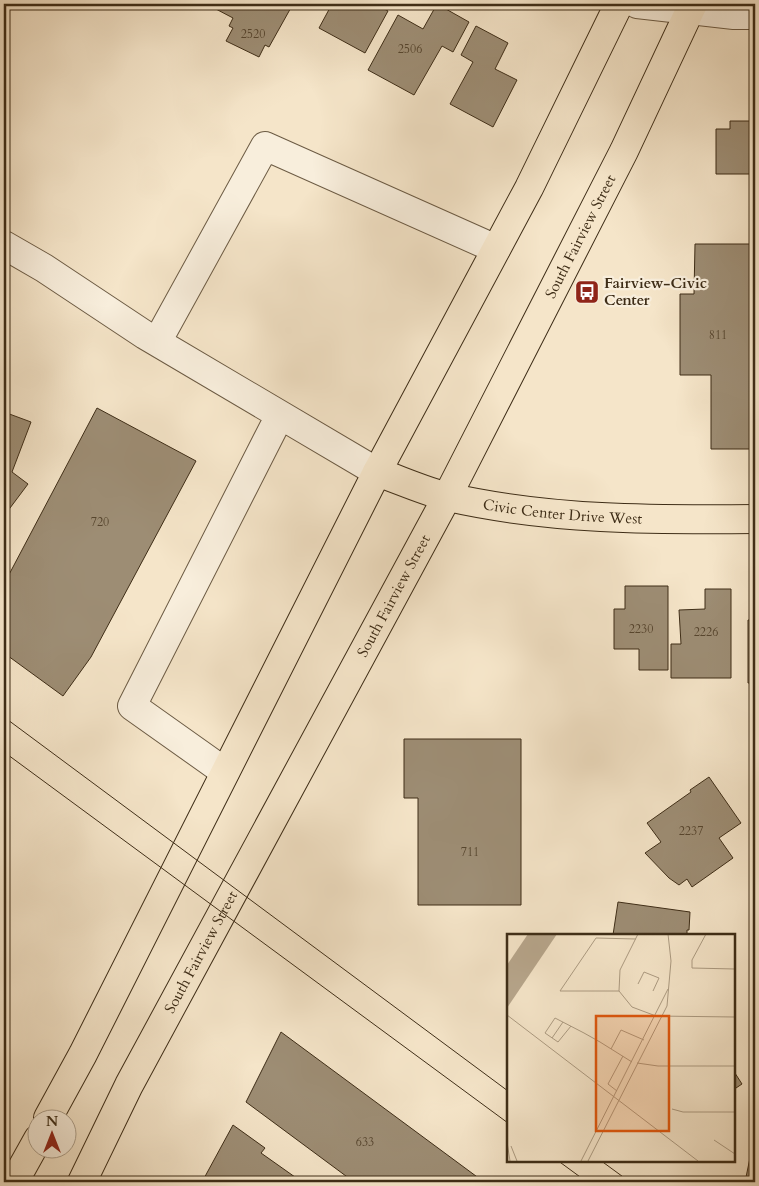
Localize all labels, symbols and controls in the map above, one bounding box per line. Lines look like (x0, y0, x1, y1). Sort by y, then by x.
house number: 2520 (241, 26, 265, 42)
house number: 2506 (398, 41, 422, 57)
street label: South Fairview Street (540, 171, 620, 302)
place label: Fairview-Civic Center (604, 273, 707, 310)
bus stop icon: Fairview-Civic Center (574, 279, 600, 305)
house number: 811 (709, 327, 727, 343)
street label: Civic Center Drive West (481, 494, 643, 529)
house number: 720 (91, 514, 109, 530)
street label: South Fairview Street (352, 531, 435, 661)
house number: 2230 (629, 621, 653, 637)
house number: 2226 (694, 624, 718, 640)
house number: 2237 (679, 823, 703, 839)
house number: 711 (461, 844, 479, 860)
street label: South Fairview Street (160, 887, 242, 1017)
inset map (507, 934, 734, 1161)
north arrow (28, 1108, 78, 1158)
text: N (46, 1112, 58, 1131)
house number: 633 (356, 1134, 374, 1150)

